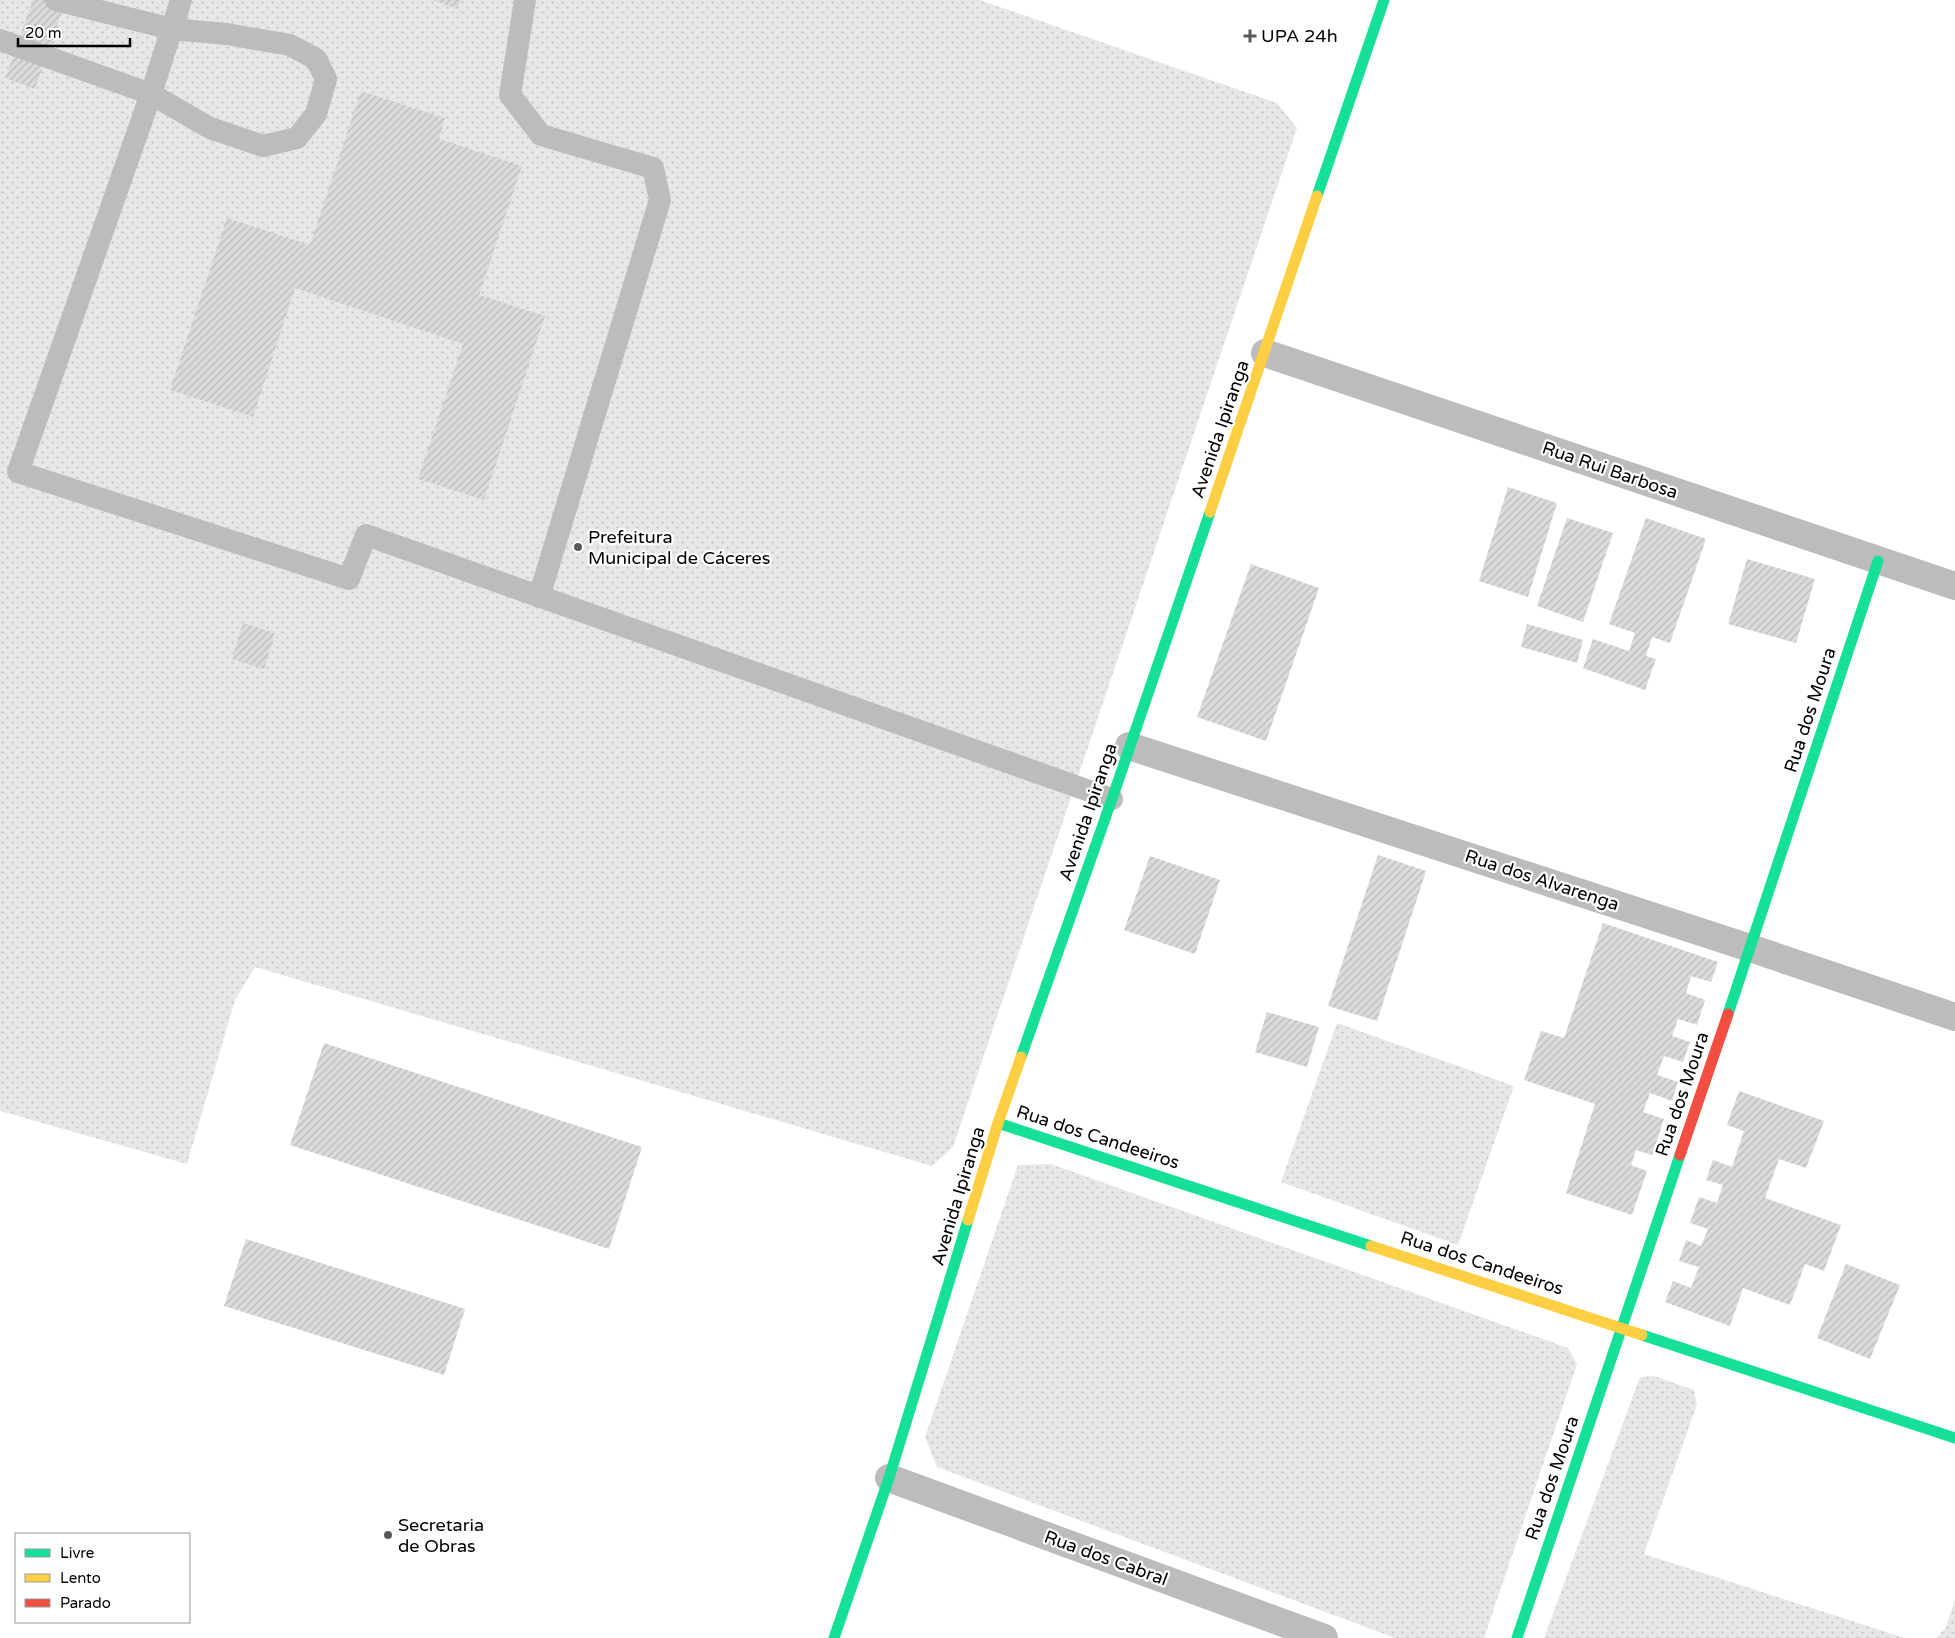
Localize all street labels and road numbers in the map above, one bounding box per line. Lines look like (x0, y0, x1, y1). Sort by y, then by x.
street label: Avenida Ipiranga (1186, 357, 1254, 501)
street label: Rua Rui Barbosa (1539, 436, 1681, 504)
street label: Rua dos Moura (1779, 645, 1841, 775)
street label: Avenida Ipiranga (1054, 740, 1122, 884)
street label: Rua dos Alvarenga (1462, 845, 1622, 915)
street label: Rua dos Moura (1650, 1029, 1714, 1159)
street label: Rua dos Candeeiros (1014, 1100, 1182, 1174)
street label: Avenida Ipiranga (926, 1124, 990, 1268)
street label: Rua dos Candeeiros (1398, 1226, 1566, 1300)
street label: Rua dos Moura (1520, 1413, 1584, 1543)
street label: Rua dos Cabral (1041, 1525, 1171, 1591)

